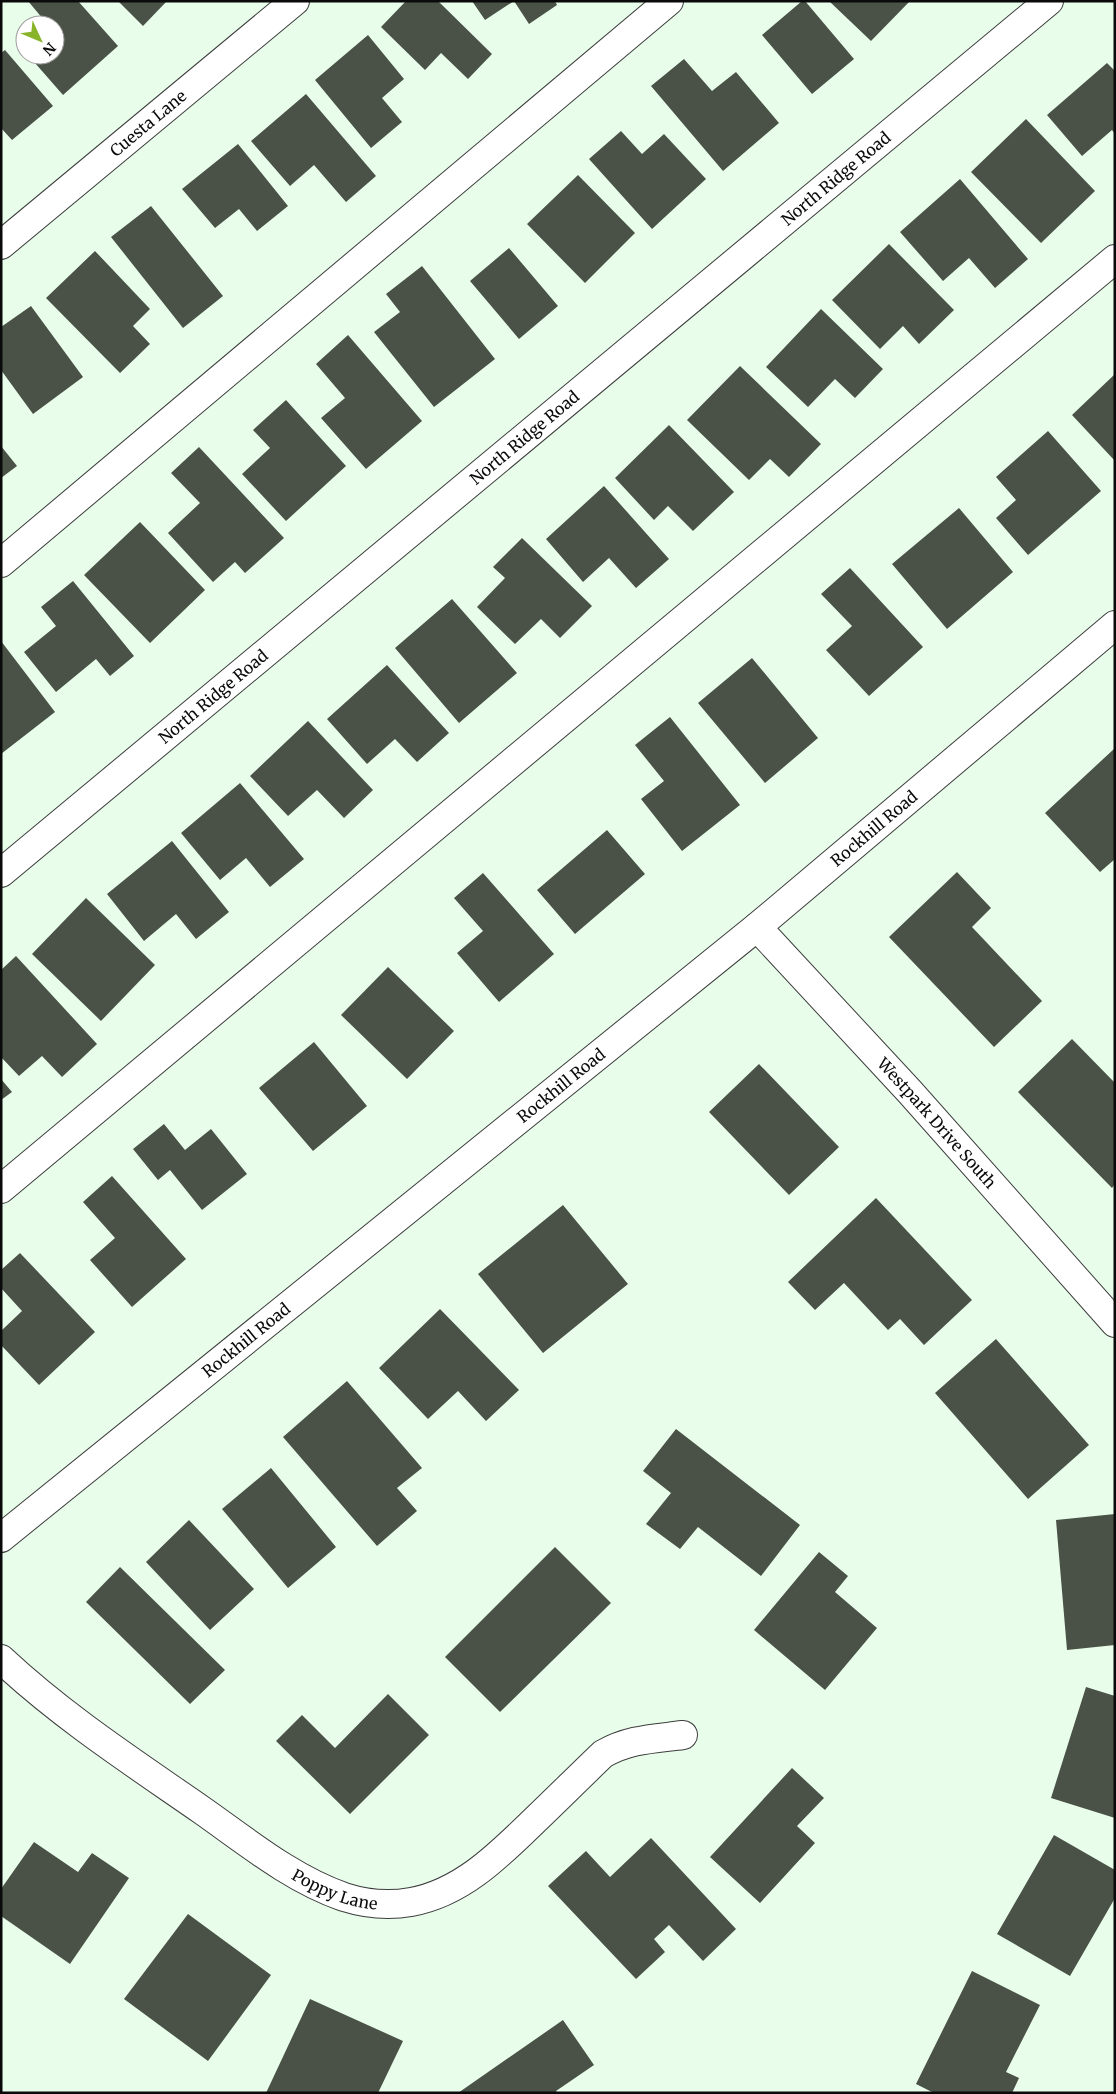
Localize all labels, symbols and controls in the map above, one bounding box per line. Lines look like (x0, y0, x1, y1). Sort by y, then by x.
north arrow (15, 15, 65, 65)
text: N (39, 39, 60, 59)
street label: Cuesta Lane (106, 86, 190, 161)
street label: North Ridge Road (777, 127, 895, 229)
street label: North Ridge Road (466, 386, 583, 489)
street label: North Ridge Road (155, 645, 272, 748)
street label: Rockhill Road (827, 786, 922, 871)
street label: Rockhill Road (513, 1044, 609, 1127)
street label: Westpark Drive South (873, 1053, 1001, 1193)
street label: Rockhill Road (198, 1298, 294, 1381)
street label: Poppy Lane (289, 1865, 379, 1914)

